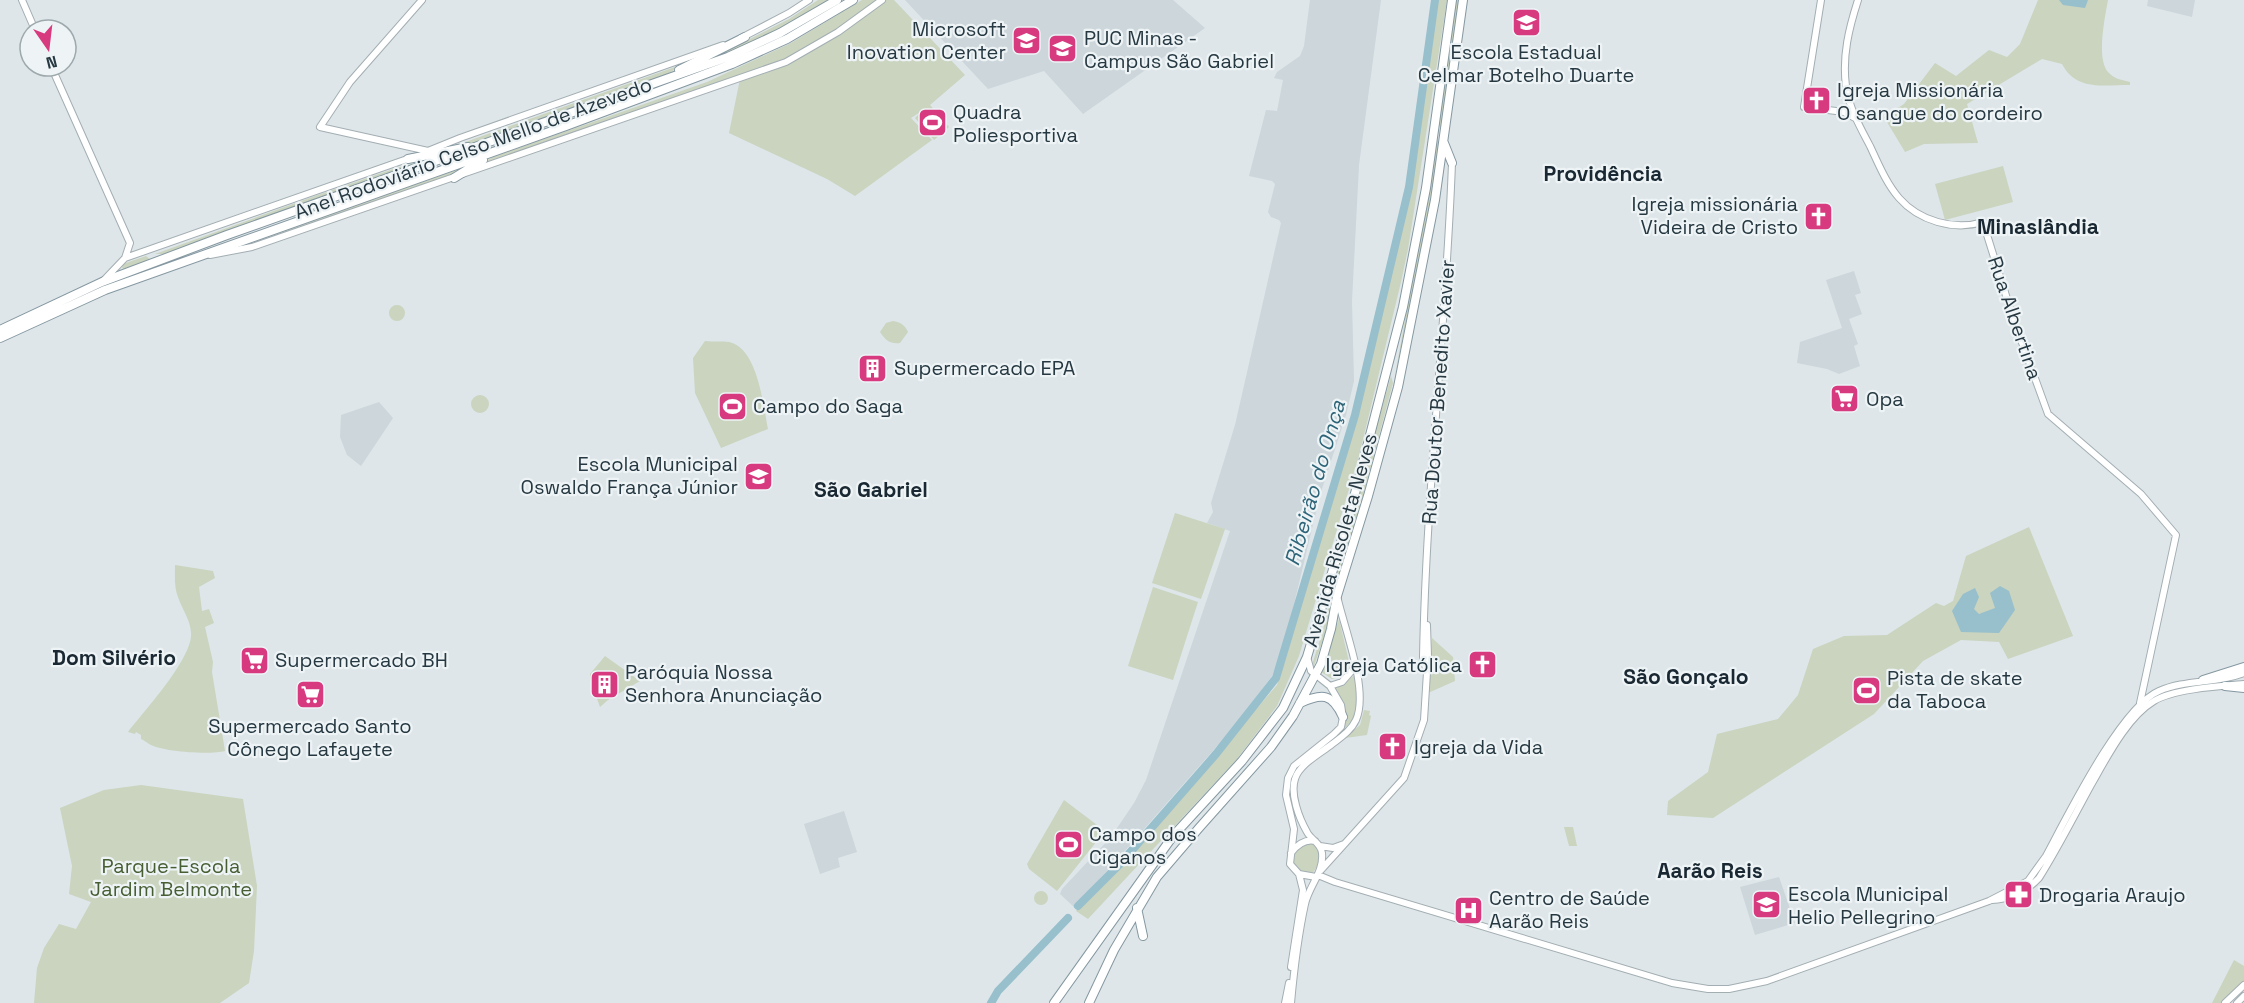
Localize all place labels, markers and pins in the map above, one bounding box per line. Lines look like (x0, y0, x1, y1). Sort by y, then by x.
school or university icon: Escola Estadual Celmar Botelho Duarte (1510, 6, 1542, 38)
place label: Microsoft Inovation Center (847, 16, 1006, 65)
school or university icon: Microsoft Inovation Center (1011, 25, 1043, 57)
place label: PUC Minas - Campus São Gabriel (1084, 25, 1274, 74)
school or university icon: PUC Minas - Campus São Gabriel (1047, 33, 1079, 65)
place label: Escola Estadual Celmar Botelho Duarte (1418, 39, 1634, 88)
place label: Igreja Missionária O sangue do cordeiro (1837, 77, 2043, 126)
church icon: Igreja Missionária O sangue do cordeiro (1800, 85, 1832, 117)
place label: Quadra Poliesportiva (953, 99, 1078, 148)
sports icon: Quadra Poliesportiva (916, 107, 948, 139)
place label: Igreja missionária Videira de Cristo (1632, 191, 1798, 240)
church icon: Igreja missionária Videira de Cristo (1803, 200, 1835, 232)
building icon: Supermercado EPA (857, 352, 889, 384)
place label: Supermercado EPA (894, 355, 1076, 381)
supermarket icon: Opa (1829, 383, 1861, 415)
place label: Opa (1866, 386, 1904, 412)
sports icon: Campo do Saga (716, 390, 748, 422)
place label: Campo do Saga (753, 393, 903, 419)
place label: Escola Municipal Oswaldo França Júnior (521, 451, 738, 500)
school or university icon: Escola Municipal Oswaldo França Júnior (743, 460, 775, 492)
supermarket icon: Supermercado BH (238, 644, 270, 676)
place label: Supermercado BH (275, 647, 448, 673)
church icon: Igreja Católica (1467, 649, 1499, 681)
place label: Igreja Católica (1326, 652, 1462, 678)
place label: Paróquia Nossa Senhora Anunciação (625, 659, 822, 708)
place label: Pista de skate da Taboca (1887, 665, 2023, 714)
building icon: Paróquia Nossa Senhora Anunciação (588, 668, 620, 700)
sports icon: Pista de skate da Taboca (1850, 674, 1882, 706)
supermarket icon: Supermercado Santo Cônego Lafayete (294, 679, 326, 711)
place label: Supermercado Santo Cônego Lafayete (208, 713, 412, 762)
church icon: Igreja da Vida (1377, 731, 1409, 763)
place label: Igreja da Vida (1414, 734, 1543, 760)
place label: Campo dos Ciganos (1089, 821, 1197, 870)
sports icon: Campo dos Ciganos (1052, 829, 1084, 861)
pharmacy icon: Drogaria Araujo (2002, 879, 2034, 911)
place label: Escola Municipal Helio Pellegrino (1788, 881, 1949, 930)
place label: Drogaria Araujo (2039, 882, 2186, 908)
place label: Centro de Saúde Aarão Reis (1489, 885, 1650, 934)
school or university icon: Escola Municipal Helio Pellegrino (1751, 889, 1783, 921)
hospital icon: Centro de Saúde Aarão Reis (1452, 894, 1484, 926)

